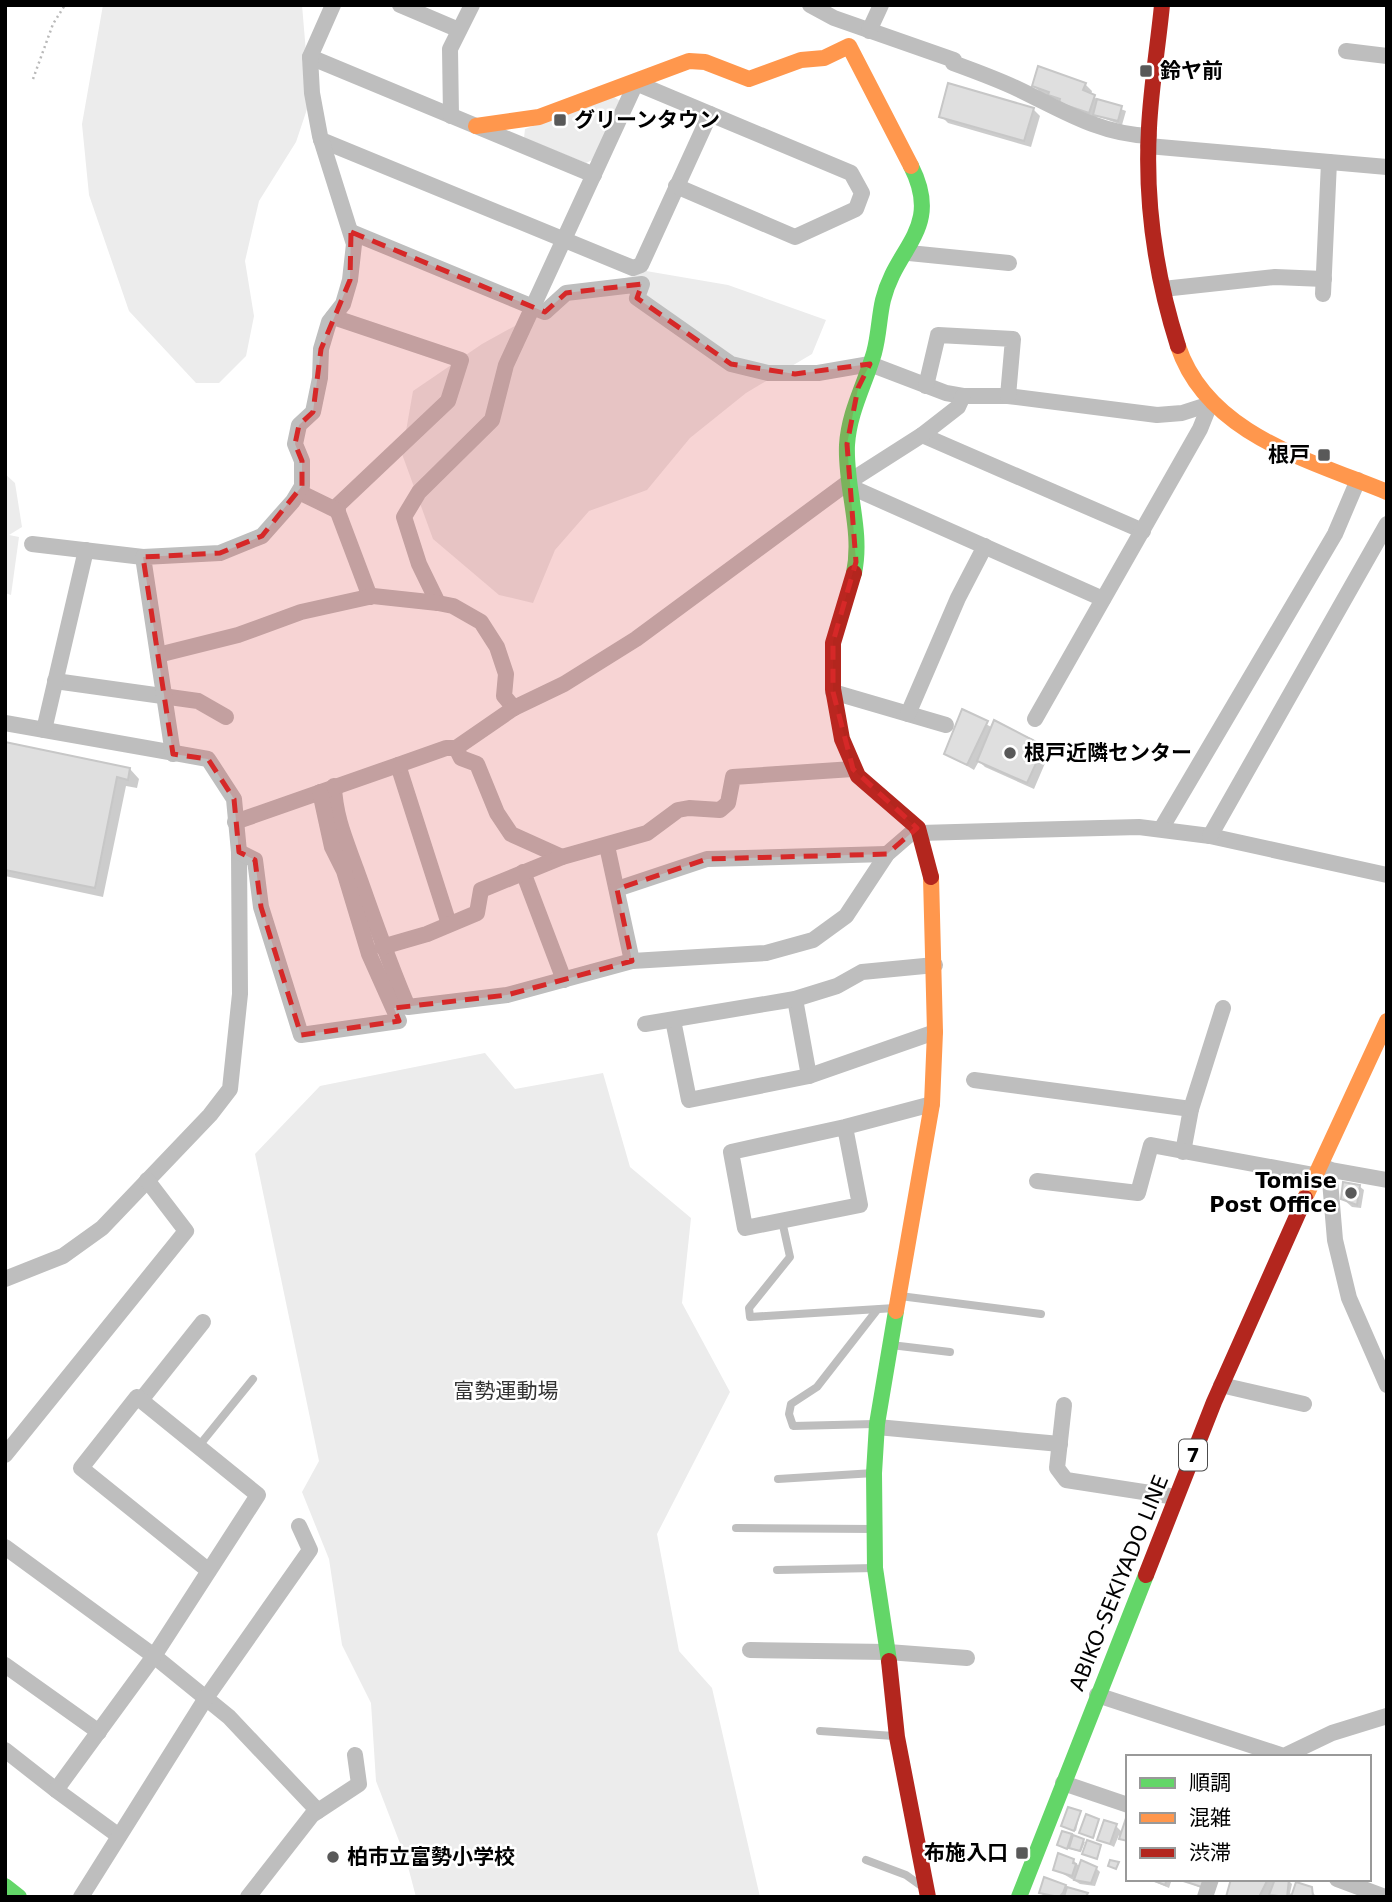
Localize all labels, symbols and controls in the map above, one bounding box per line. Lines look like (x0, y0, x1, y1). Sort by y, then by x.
place label: 鈴ヤ前 (1160, 59, 1223, 83)
marker: 鈴ヤ前 (1138, 63, 1154, 79)
place label: グリーンタウン (574, 108, 720, 132)
marker: グリーンタウン (552, 112, 568, 128)
place label: 根戸 (1268, 443, 1310, 467)
marker: 根戸 (1316, 447, 1332, 463)
place label: 根戸近隣センター (1024, 741, 1192, 765)
marker: 根戸近隣センター (1002, 745, 1018, 761)
place label: Tomise Post Office (1209, 1169, 1337, 1217)
marker: Tomise Post Office (1343, 1185, 1359, 1201)
park label: 富勢運動場 (454, 1379, 559, 1403)
road number: 7 (1179, 1440, 1207, 1470)
street label: ABIKO-SEKIYADO LINE (1065, 1472, 1173, 1694)
legend (1126, 1755, 1371, 1881)
text: 順調 (1189, 1771, 1231, 1795)
text: 混雑 (1189, 1806, 1231, 1830)
place label: 布施入口 (924, 1841, 1008, 1865)
text: 渋滞 (1189, 1841, 1231, 1865)
place label: 柏市立富勢小学校 (347, 1845, 515, 1869)
marker: 布施入口 (1014, 1845, 1030, 1861)
marker: 柏市立富勢小学校 (325, 1849, 341, 1865)

